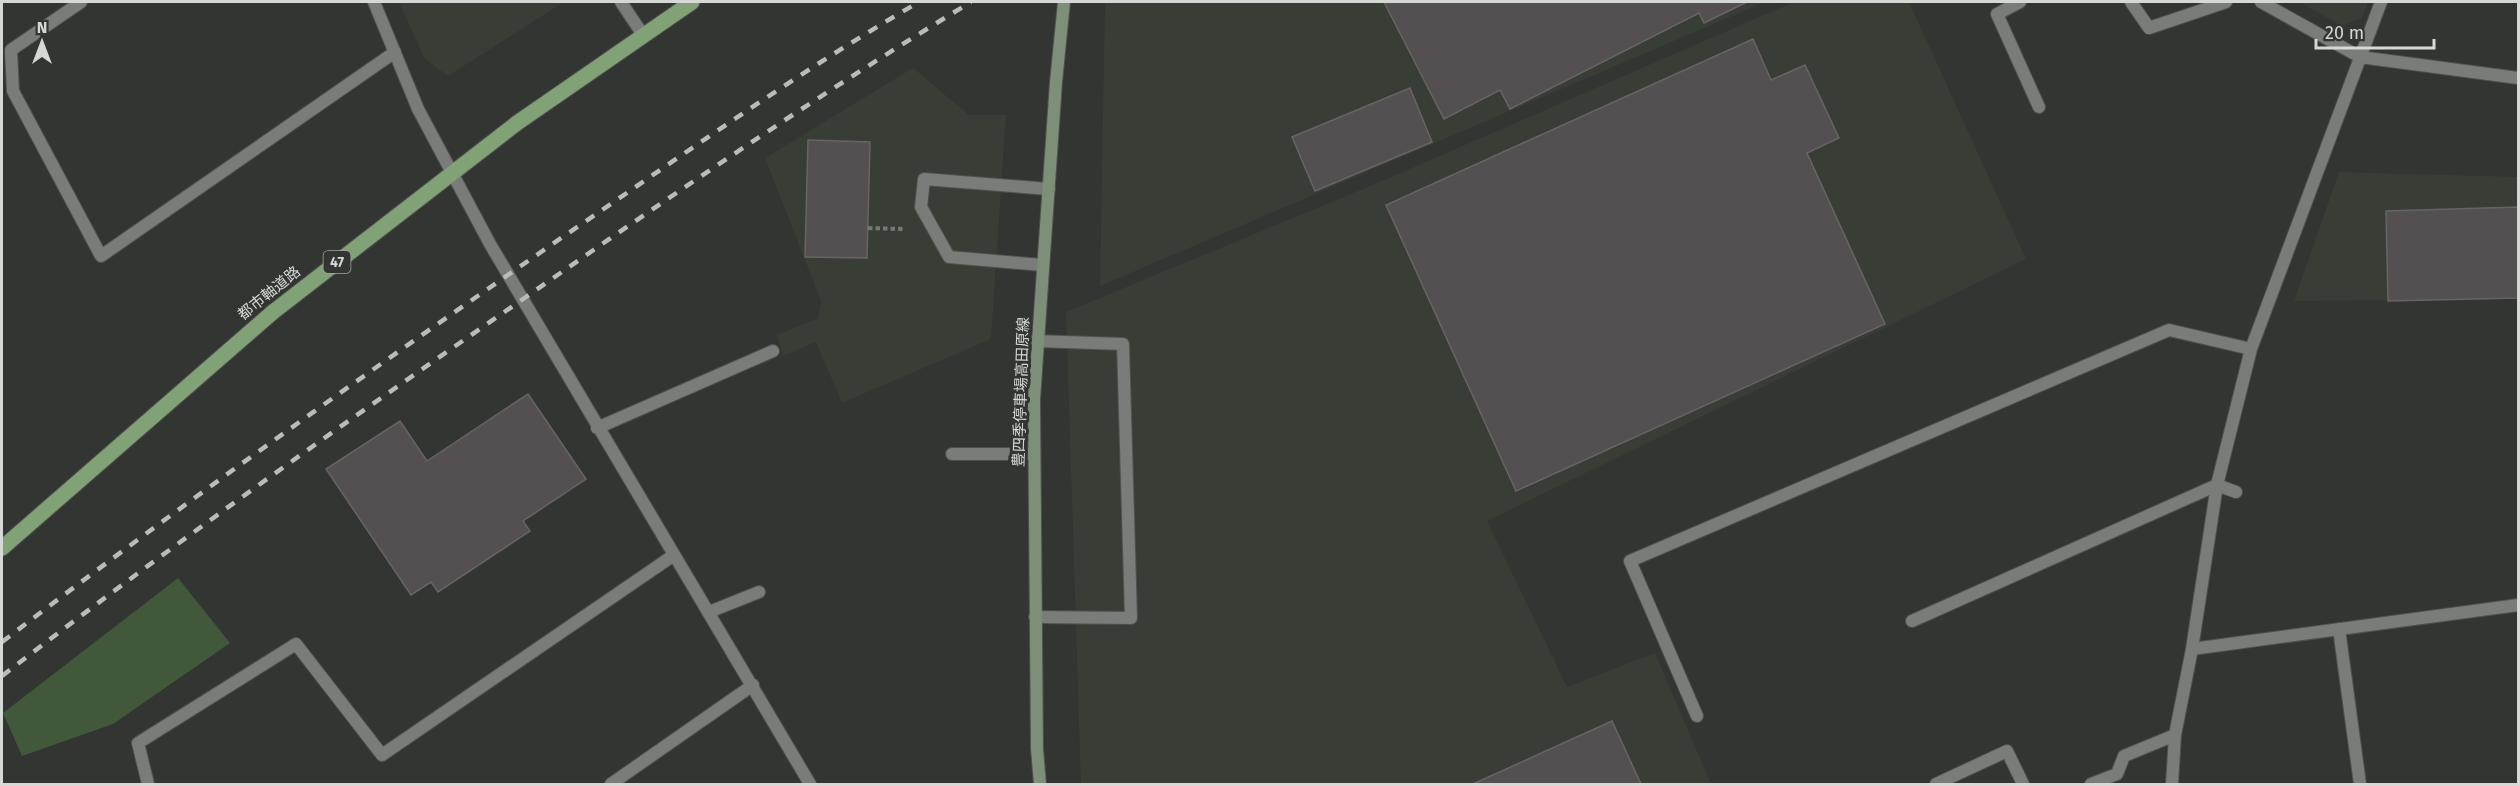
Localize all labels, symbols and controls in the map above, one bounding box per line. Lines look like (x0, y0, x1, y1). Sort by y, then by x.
north arrow (12, 12, 72, 72)
scale bar (2316, 12, 2434, 50)
text: N (37, 18, 47, 37)
text: 20 m (2325, 22, 2364, 44)
road number: 47 (324, 251, 350, 273)
street label: 都市軸道路 (234, 262, 304, 324)
street label: 豊四季停車場高田原線 (1009, 317, 1033, 467)

